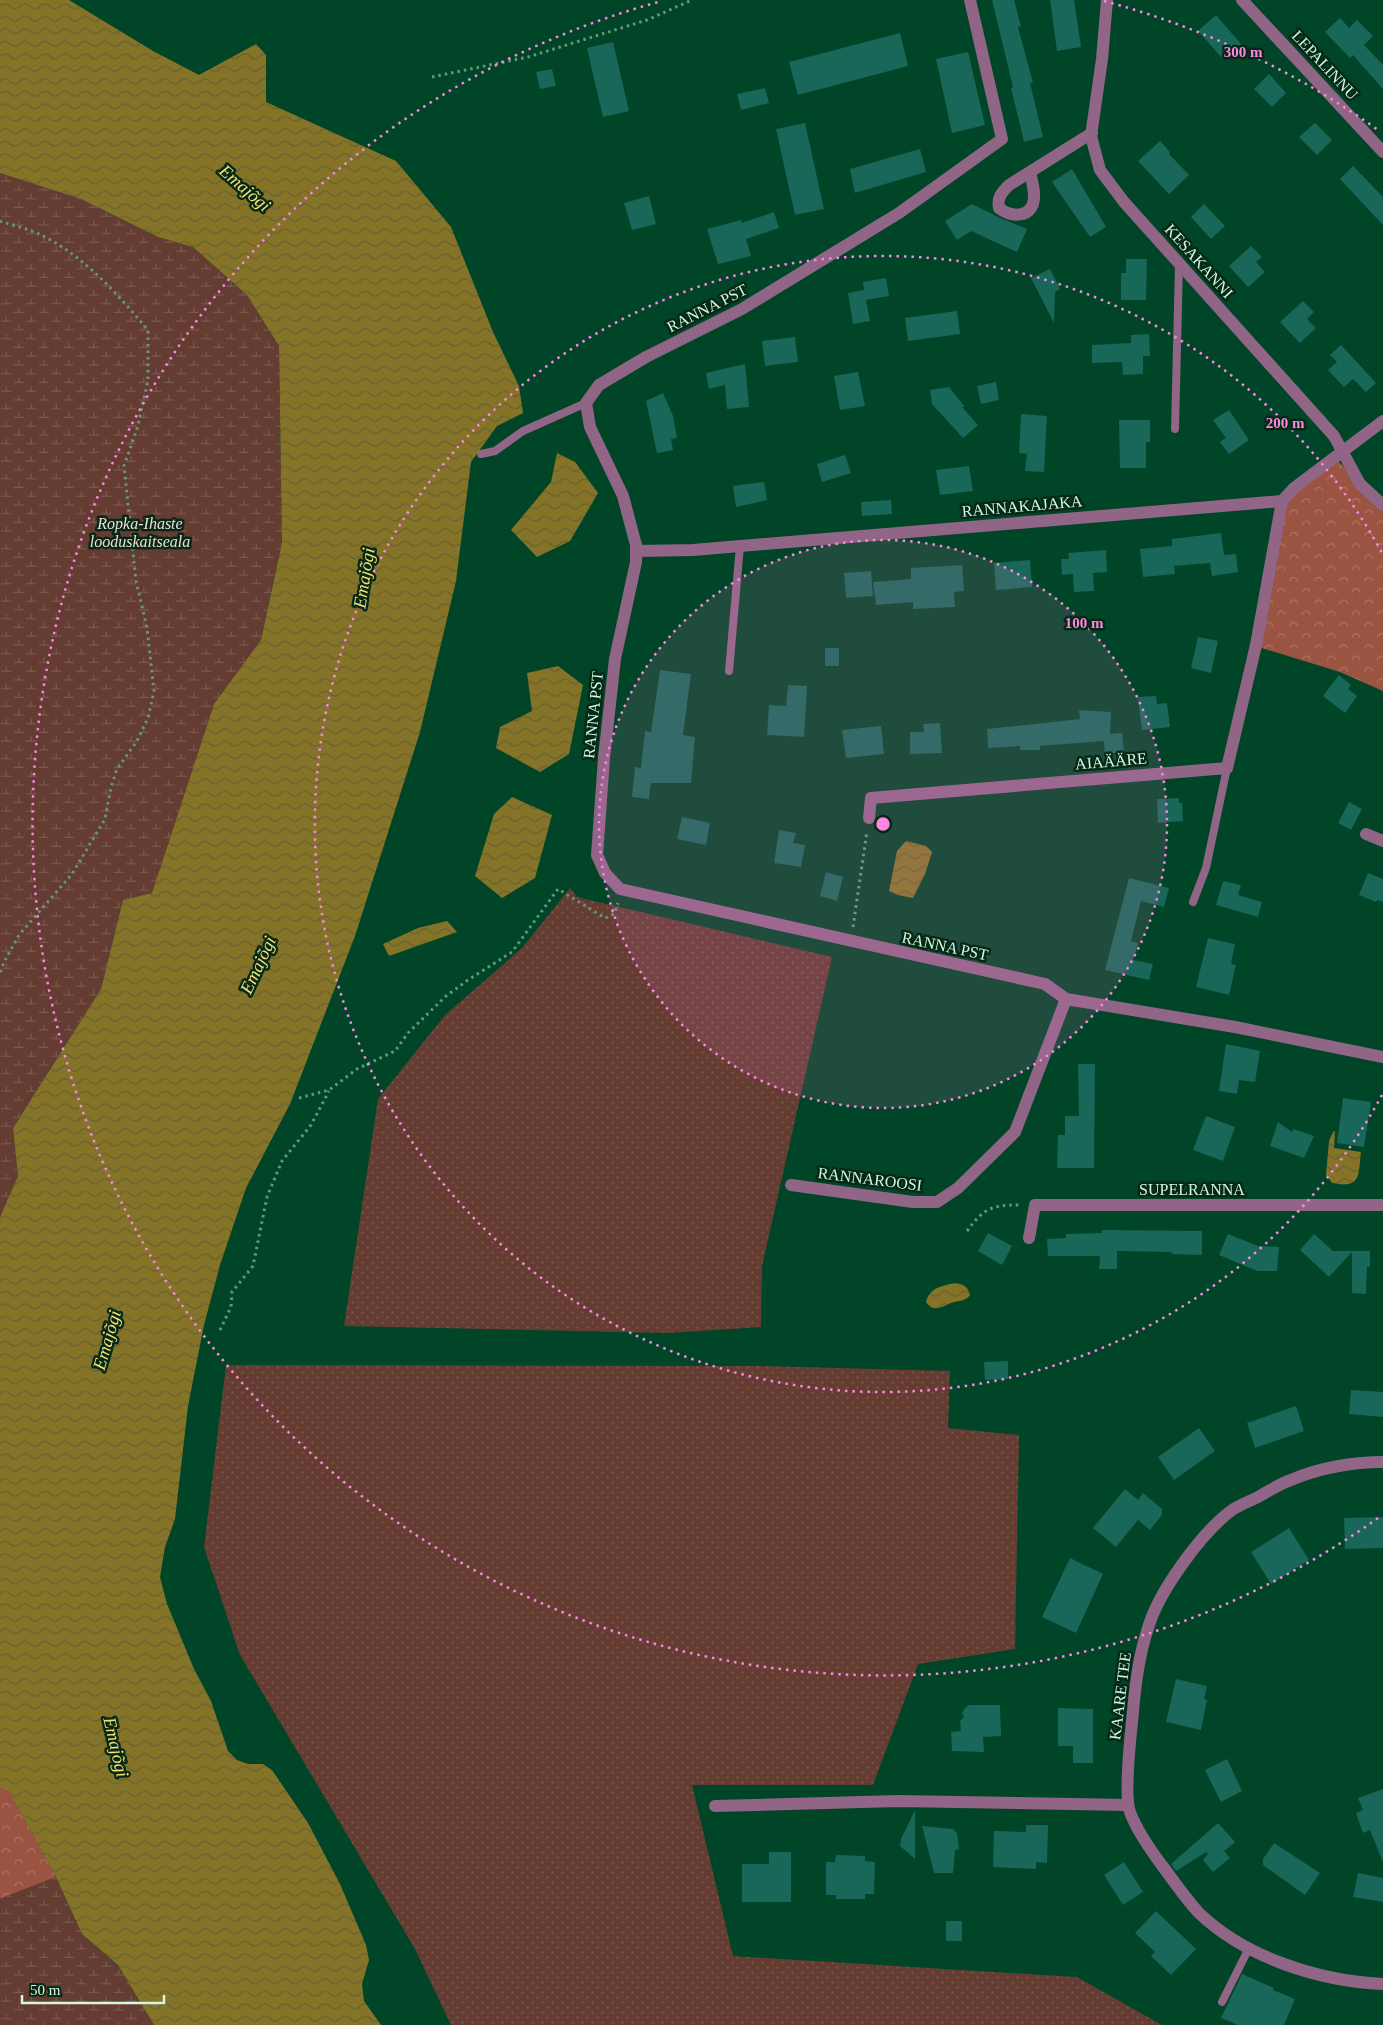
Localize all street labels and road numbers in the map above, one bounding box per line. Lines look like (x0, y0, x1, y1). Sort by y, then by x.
street label: LEPALINNU (1289, 27, 1362, 103)
street label: KESAKANNI (1161, 221, 1237, 301)
street label: RANNA PST (664, 280, 750, 335)
street label: RANNAKAJAKA (961, 492, 1083, 520)
street label: RANNA PST (580, 670, 606, 759)
street label: AIAÄÄRE (1074, 749, 1148, 773)
street label: RANNA PST (900, 929, 990, 963)
street label: RANNAROOSI (817, 1164, 923, 1194)
street label: SUPELRANNA (1139, 1181, 1245, 1198)
street label: KAARE TEE (1106, 1651, 1134, 1741)

